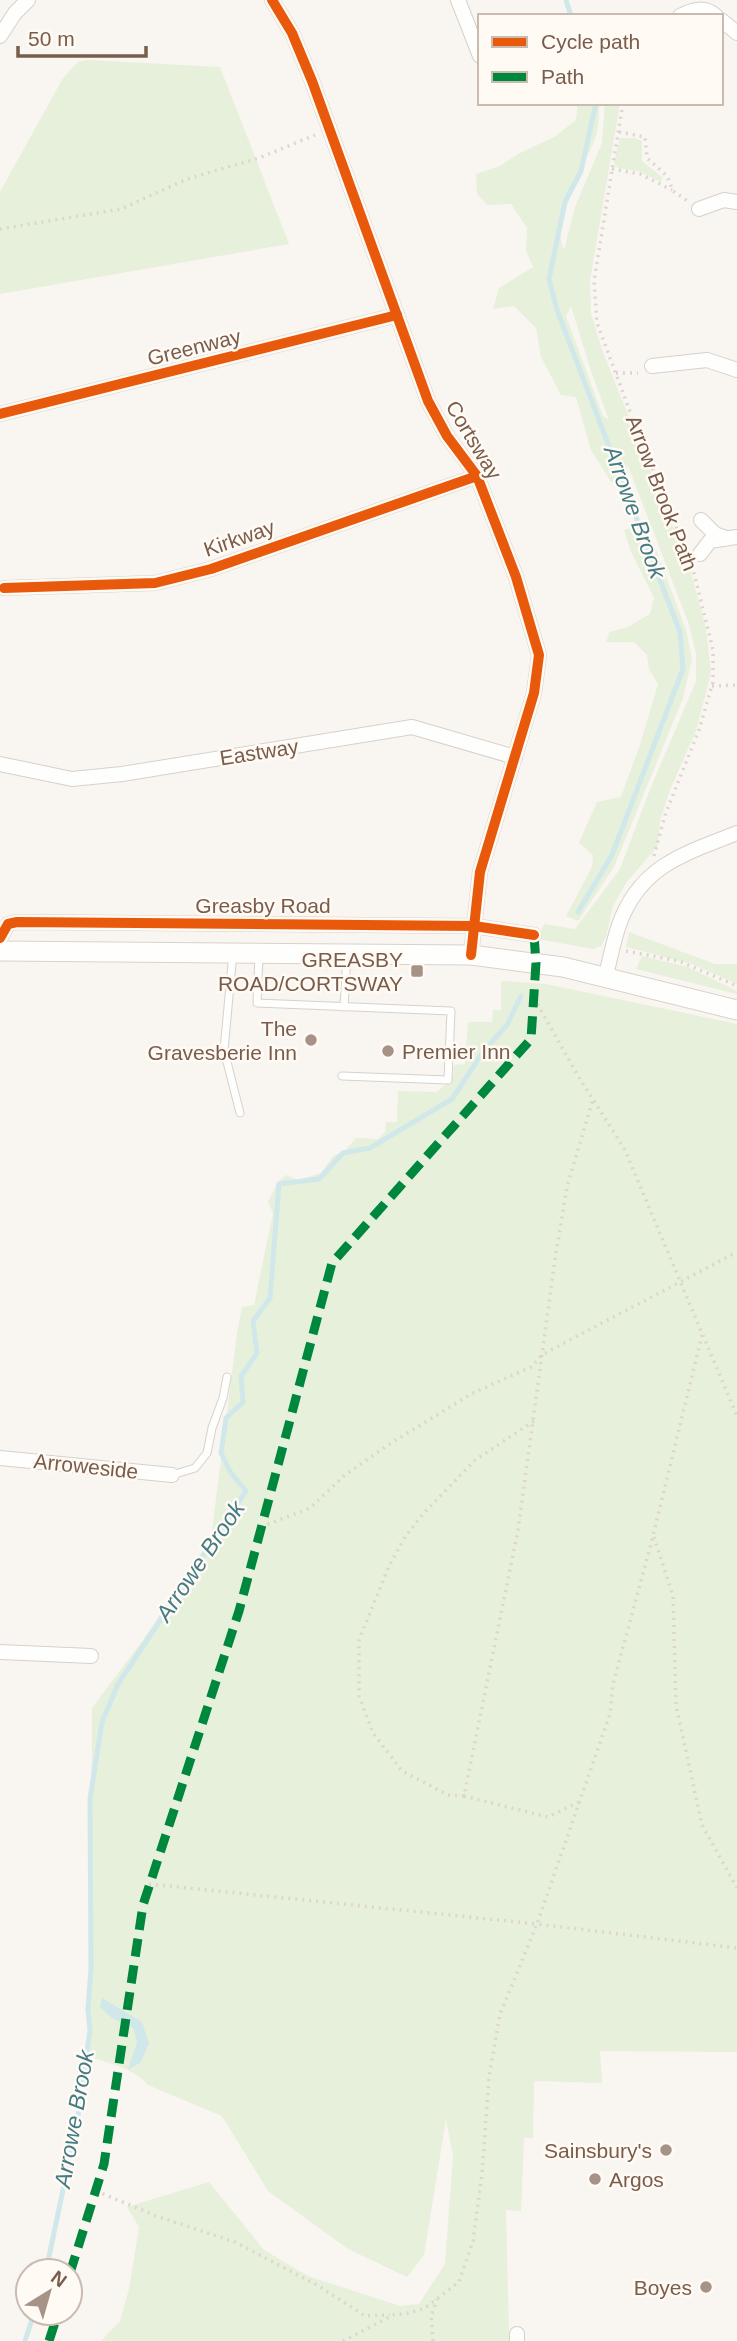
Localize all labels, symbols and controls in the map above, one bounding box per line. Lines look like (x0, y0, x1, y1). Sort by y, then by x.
scale bar (18, 14, 145, 58)
legend (478, 14, 723, 105)
text: 50 m (28, 27, 75, 50)
text: Cycle path (541, 30, 640, 53)
text: Path (541, 65, 584, 88)
street label: Greenway (145, 324, 244, 370)
street label: Cortsway (442, 397, 507, 484)
street label: Arrow Brook Path (622, 412, 702, 574)
water label: Arrowe Brook (598, 440, 672, 583)
street label: Kirkway (201, 515, 278, 561)
street label: Eastway (218, 734, 300, 770)
street label: Greasby Road (195, 894, 331, 917)
place label: GREASBY ROAD/CORTSWAY (218, 948, 403, 995)
marker: GREASBY ROAD/CORTSWAY (409, 963, 425, 979)
place label: The Gravesberie Inn (148, 1017, 297, 1064)
marker: The Gravesberie Inn (303, 1032, 319, 1048)
place label: Premier Inn (402, 1040, 511, 1063)
marker: Premier Inn (380, 1043, 396, 1059)
street label: Arroweside (33, 1449, 139, 1483)
water label: Arrowe Brook (149, 1495, 251, 1628)
water label: Arrowe Brook (49, 2047, 99, 2192)
place label: Sainsbury's (544, 2139, 652, 2162)
marker: Sainsbury's (658, 2142, 674, 2158)
place label: Argos (609, 2168, 664, 2191)
marker: Argos (587, 2171, 603, 2187)
north arrow (14, 2257, 84, 2327)
text: N (47, 2266, 71, 2291)
place label: Boyes (634, 2276, 692, 2299)
marker: Boyes (698, 2279, 714, 2295)

